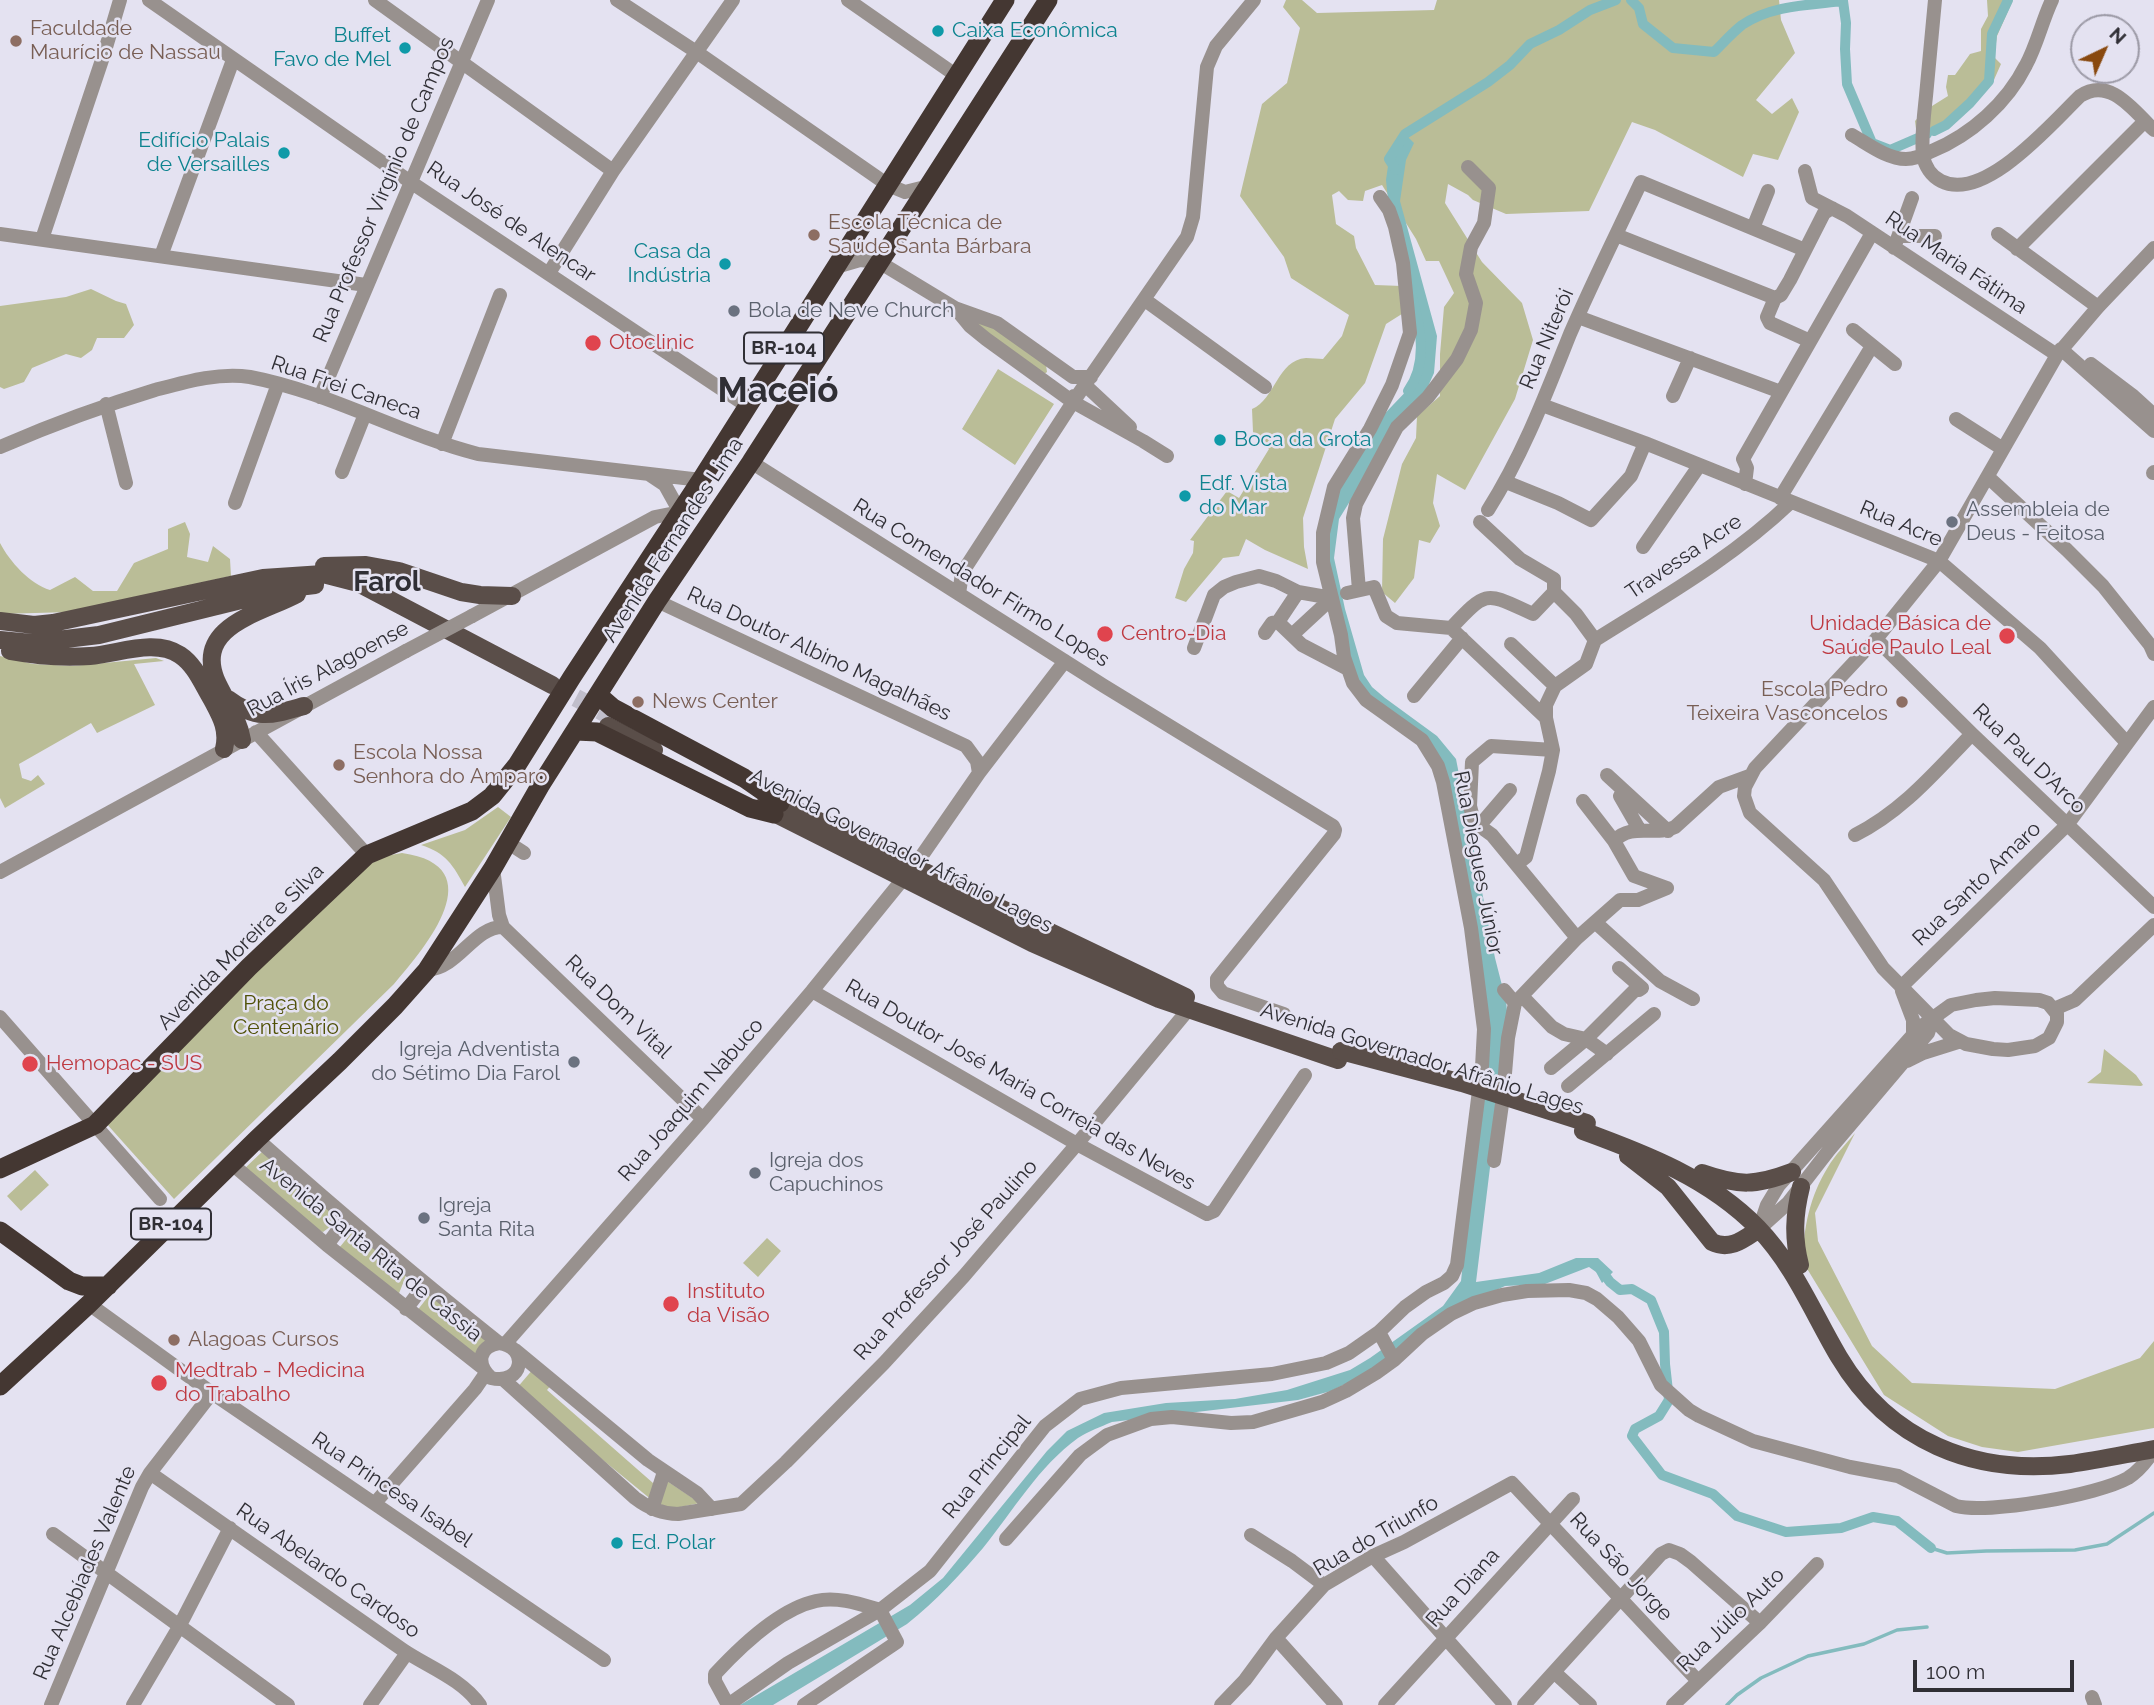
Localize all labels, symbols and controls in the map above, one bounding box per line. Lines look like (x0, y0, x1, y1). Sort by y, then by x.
north arrow (2070, 14, 2140, 84)
place label: Faculdade Maurício de Nassau (30, 16, 221, 66)
place label: Caixa Econômica (952, 18, 1118, 44)
text: N (2105, 22, 2131, 48)
place label: Buffet Favo de Mel (273, 23, 391, 73)
marker: Caixa Econômica (930, 23, 946, 39)
marker: Faculdade Maurício de Nassau (8, 33, 24, 49)
street label: Rua Professor Virgínio de Campos (308, 34, 460, 346)
marker: Buffet Favo de Mel (397, 40, 413, 56)
place label: Edifício Palais de Versailles (138, 128, 270, 178)
marker: Edifício Palais de Versailles (276, 145, 292, 161)
street label: Rua José de Alencar (422, 156, 600, 288)
street label: Rua Maria Fátima (1880, 206, 2032, 320)
place label: Escola Técnica de Saúde Santa Bárbara (828, 210, 1032, 260)
marker: Escola Técnica de Saúde Santa Bárbara (806, 227, 822, 243)
place label: Casa da Indústria (627, 239, 711, 289)
marker: Casa da Indústria (717, 256, 733, 272)
street label: Rua Niterói (1515, 285, 1579, 393)
place label: Bola de Neve Church (748, 298, 954, 324)
marker: Bola de Neve Church (726, 303, 742, 319)
place label: Otoclinic (609, 330, 694, 356)
road number: BR-104 (744, 332, 824, 364)
marker: Otoclinic (583, 333, 603, 353)
street label: Rua Frei Caneca (268, 351, 424, 425)
district label: Maceió (718, 370, 838, 412)
place label: Boca da Grota (1234, 427, 1372, 453)
marker: Boca da Grota (1212, 432, 1228, 448)
street label: Avenida Fernandes Lima (597, 433, 749, 647)
place label: Edf. Vista do Mar (1199, 471, 1288, 521)
marker: Edf. Vista do Mar (1177, 488, 1193, 504)
street label: Rua Comendador Firmo Lopes (848, 493, 1114, 673)
street label: Rua Acre (1856, 495, 1946, 553)
place label: Assembleia de Deus - Feitosa (1966, 497, 2110, 547)
street label: Travessa Acre (1621, 509, 1747, 605)
marker: Assembleia de Deus - Feitosa (1944, 514, 1960, 530)
district label: Farol (353, 566, 421, 600)
street label: Rua Doutor Albino Magalhães (683, 582, 955, 726)
place label: Unidade Básica de Saúde Paulo Leal (1809, 611, 1991, 661)
street label: Rua Íris Alagoense (243, 616, 413, 722)
place label: Centro-Dia (1121, 621, 1226, 647)
marker: Centro-Dia (1095, 624, 1115, 644)
marker: Unidade Básica de Saúde Paulo Leal (1997, 626, 2017, 646)
place label: Escola Pedro Teixeira Vasconcelos (1686, 677, 1888, 727)
place label: News Center (652, 689, 778, 715)
marker: News Center (630, 694, 646, 710)
marker: Escola Pedro Teixeira Vasconcelos (1894, 694, 1910, 710)
street label: Rua Pau D'Arco (1967, 699, 2091, 819)
place label: Escola Nossa Senhora do Amparo (353, 740, 548, 790)
marker: Escola Nossa Senhora do Amparo (331, 757, 347, 773)
street label: Avenida Governador Afrânio Lages (745, 763, 1057, 939)
street label: Rua Diegues Júnior (1448, 769, 1508, 957)
street label: Rua Santo Amaro (1908, 816, 2046, 952)
street label: Avenida Moreira e Silva (153, 859, 329, 1035)
street label: Rua Dom Vital (560, 950, 676, 1064)
street label: Rua Doutor José Maria Correia das Neves (840, 974, 1200, 1196)
park label: Praça do Centenário (233, 991, 339, 1041)
street label: Avenida Governador Afrânio Lages (1257, 998, 1587, 1120)
street label: Rua Joaquim Nabuco (613, 1013, 769, 1187)
place label: Igreja Adventista do Sétimo Dia Farol (371, 1037, 560, 1087)
place label: Hemopac - SUS (46, 1051, 202, 1077)
marker: Hemopac - SUS (20, 1054, 40, 1074)
marker: Igreja Adventista do Sétimo Dia Farol (566, 1054, 582, 1070)
place label: Igreja dos Capuchinos (769, 1148, 884, 1198)
street label: Avenida Santa Rita de Cássia (255, 1153, 487, 1347)
street label: Rua Professor José Paulino (849, 1154, 1043, 1366)
marker: Igreja dos Capuchinos (747, 1165, 763, 1181)
place label: Igreja Santa Rita (438, 1193, 535, 1243)
road number: BR-104 (131, 1208, 211, 1240)
marker: Igreja Santa Rita (416, 1210, 432, 1226)
place label: Instituto da Visão (687, 1279, 770, 1329)
marker: Instituto da Visão (661, 1294, 681, 1314)
place label: Alagoas Cursos (188, 1327, 339, 1353)
marker: Alagoas Cursos (166, 1332, 182, 1348)
place label: Medtrab - Medicina do Trabalho (175, 1358, 365, 1408)
marker: Medtrab - Medicina do Trabalho (149, 1373, 169, 1393)
street label: Rua Principal (937, 1410, 1037, 1524)
street label: Rua Princesa Isabel (307, 1427, 477, 1553)
street label: Rua Alcebíades Valente (28, 1462, 142, 1684)
street label: Rua do Triunfo (1309, 1490, 1443, 1582)
street label: Rua Abelardo Cardoso (231, 1498, 425, 1644)
street label: Rua São Jorge (1564, 1507, 1678, 1627)
place label: Ed. Polar (631, 1530, 716, 1556)
marker: Ed. Polar (609, 1535, 625, 1551)
street label: Rua Diana (1421, 1543, 1505, 1633)
street label: Rua Júlio Auto (1672, 1563, 1790, 1677)
scale bar (1916, 1646, 2077, 1690)
text: 100 m (1926, 1659, 1985, 1684)

